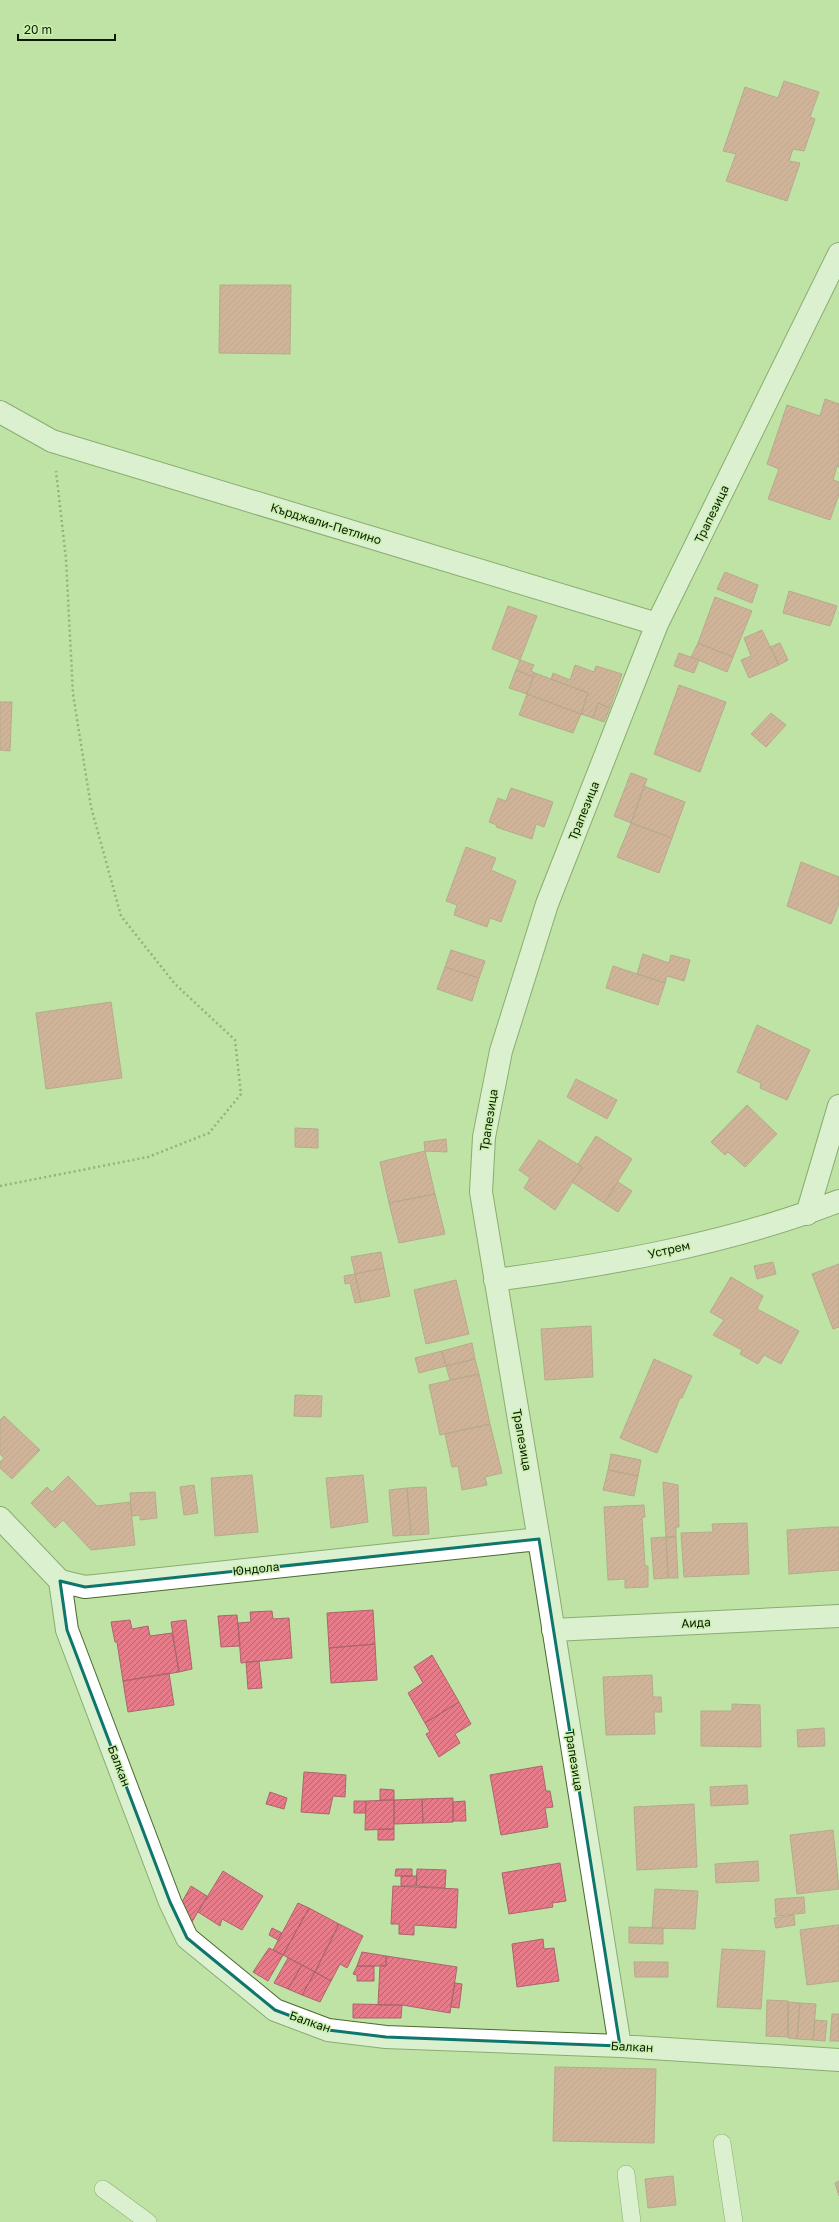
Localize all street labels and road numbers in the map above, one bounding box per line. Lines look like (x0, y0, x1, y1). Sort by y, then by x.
street label: Трапезица (691, 482, 732, 545)
street label: Кърджали-Петлино (269, 500, 383, 548)
street label: Трапезица (565, 779, 602, 843)
street label: Трапезица (476, 1088, 501, 1152)
street label: Устрем (646, 1237, 691, 1262)
street label: Трапезица (510, 1408, 535, 1472)
street label: Юндола (232, 1559, 280, 1578)
street label: Аида (681, 1614, 711, 1631)
street label: Трапезица (562, 1728, 587, 1792)
street label: Балкан (105, 1743, 134, 1788)
street label: Балкан (288, 2007, 333, 2036)
street label: Балкан (610, 2038, 654, 2055)

